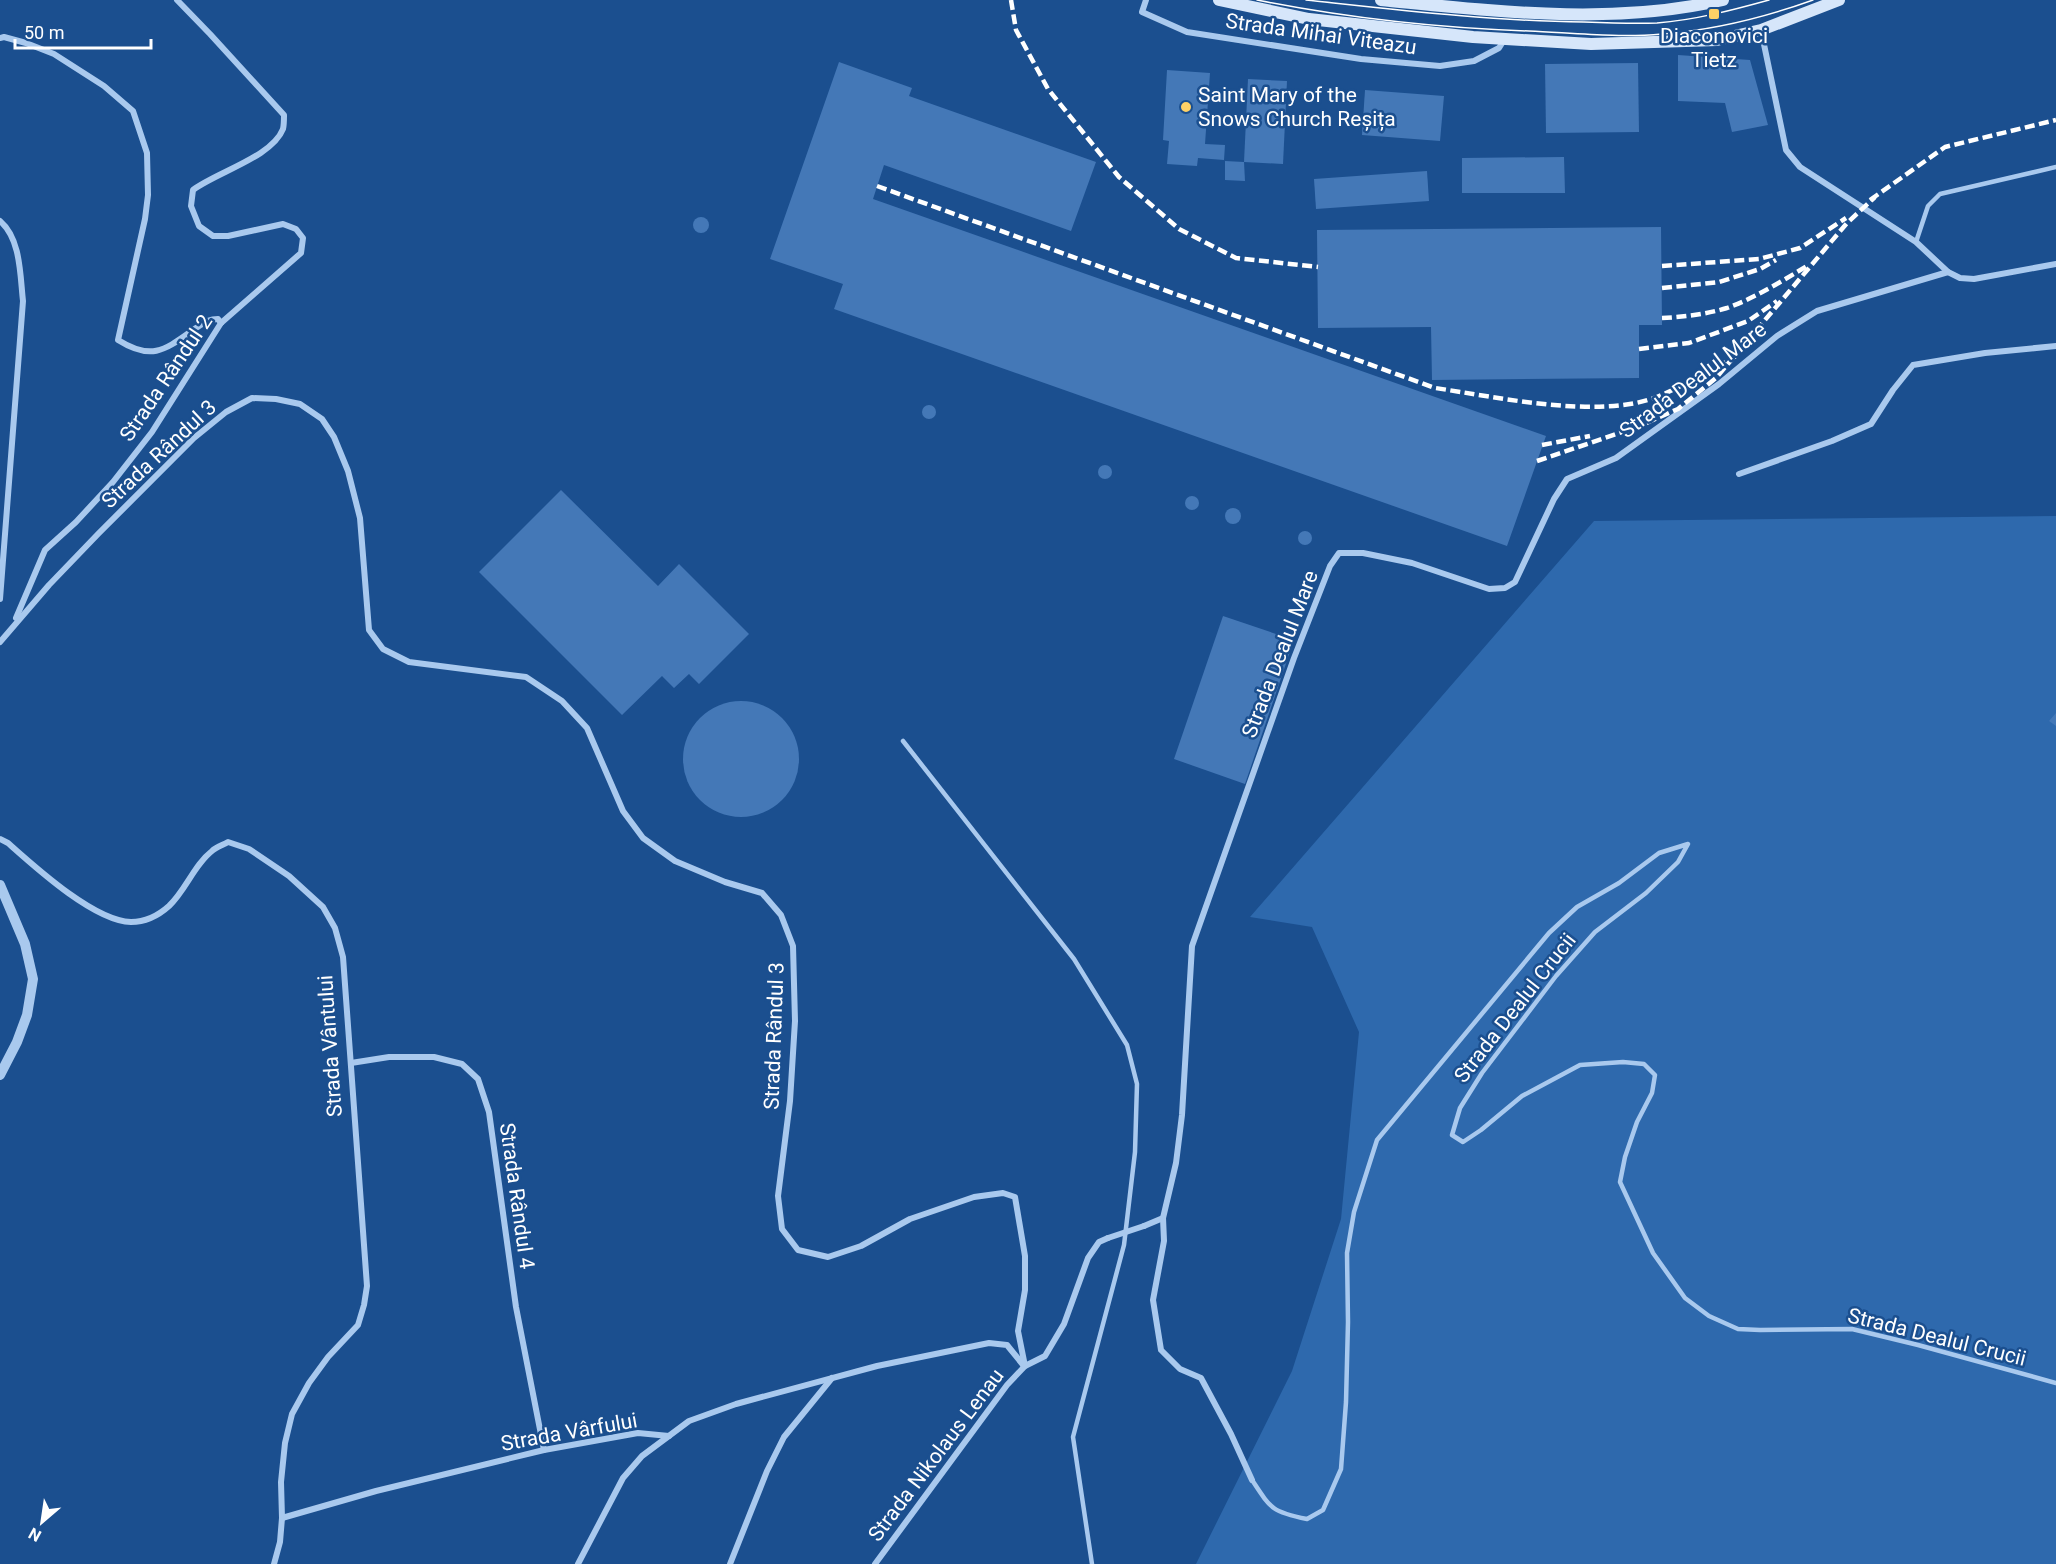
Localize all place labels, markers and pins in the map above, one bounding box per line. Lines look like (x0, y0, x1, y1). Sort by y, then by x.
marker: Diaconovici Tietz (1707, 7, 1721, 21)
place label: Diaconovici Tietz (1660, 24, 1768, 72)
place label: Saint Mary of the Snows Church Reșița (1198, 83, 1396, 132)
marker: Saint Mary of the Snows Church Reșița (1179, 100, 1193, 114)

